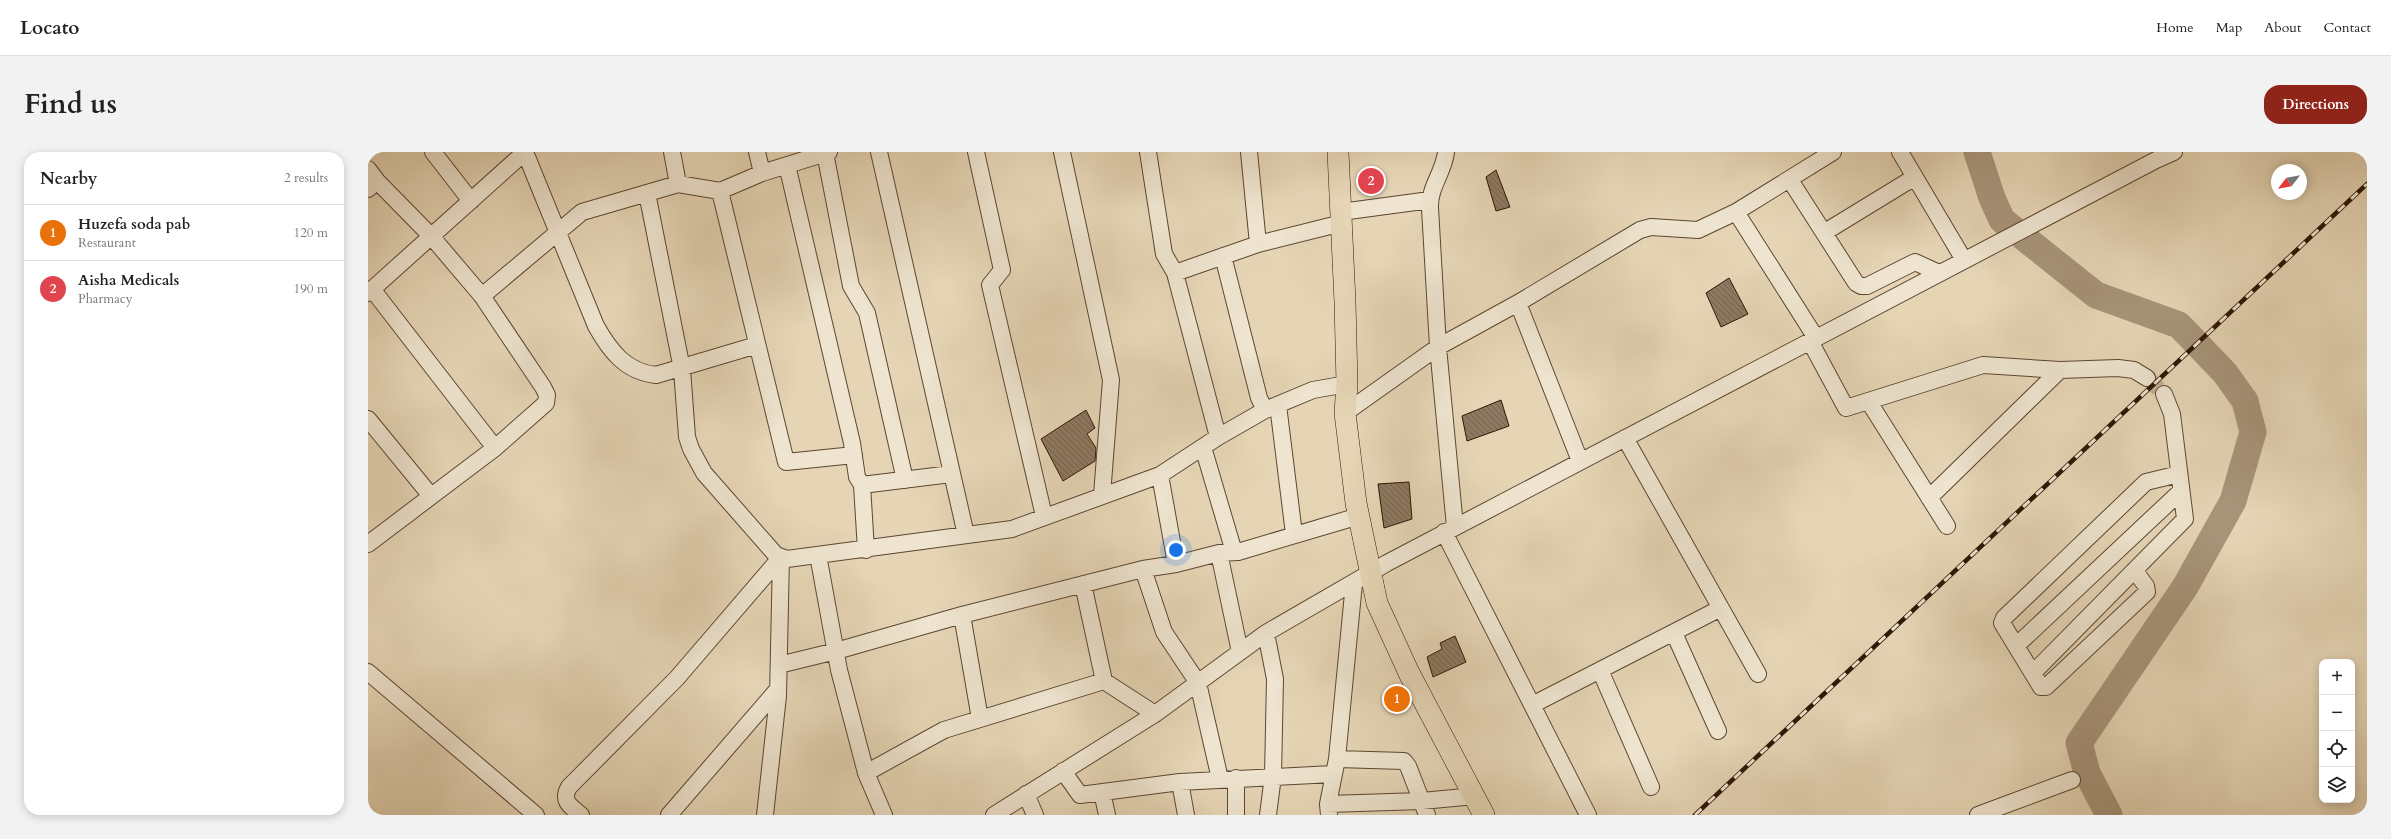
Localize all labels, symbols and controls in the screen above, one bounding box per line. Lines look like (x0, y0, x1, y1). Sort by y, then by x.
text: Locato (20, 15, 79, 41)
text: Home (2156, 18, 2194, 37)
text: Map (2216, 18, 2242, 37)
text: About (2264, 18, 2301, 37)
text: Contact (2323, 18, 2371, 37)
text: Find us (24, 85, 117, 123)
button: Directions (2264, 85, 2367, 124)
north arrow (2271, 164, 2307, 200)
pin: 2 (1358, 166, 1384, 196)
text: Nearby (40, 167, 97, 190)
text: 2 results (284, 169, 328, 187)
text: Huzefa soda pab (78, 214, 190, 234)
text: 1 (50, 224, 56, 242)
text: 120 m (294, 224, 328, 242)
text: Restaurant (78, 234, 136, 252)
text: Aisha Medicals (78, 270, 179, 290)
text: 2 (50, 280, 56, 298)
text: 190 m (294, 280, 328, 298)
text: Pharmacy (78, 290, 133, 308)
your location (1166, 540, 1186, 560)
map controls (2319, 659, 2355, 803)
button: + (2319, 659, 2355, 695)
pin: 1 (1384, 684, 1410, 714)
button: − (2319, 695, 2355, 731)
button: locate (2319, 731, 2355, 767)
button: layers (2319, 767, 2355, 803)

